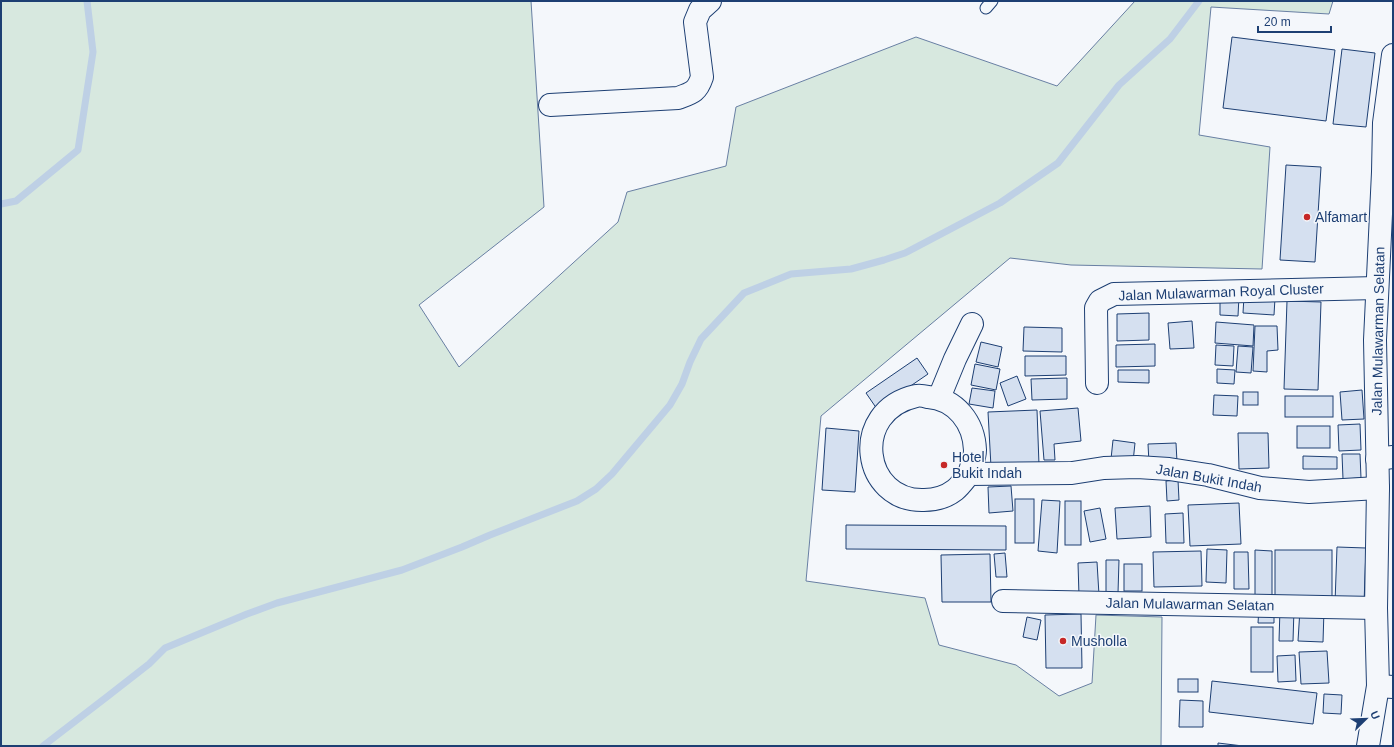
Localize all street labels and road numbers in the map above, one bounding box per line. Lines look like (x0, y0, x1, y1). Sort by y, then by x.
street label: Jalan Mulawarman Selatan (1369, 246, 1387, 416)
street label: Jalan Mulawarman Royal Cluster (1118, 280, 1324, 304)
street label: Jalan Bukit Indah (1155, 461, 1263, 495)
street label: Jalan Mulawarman Selatan (1105, 595, 1275, 613)

